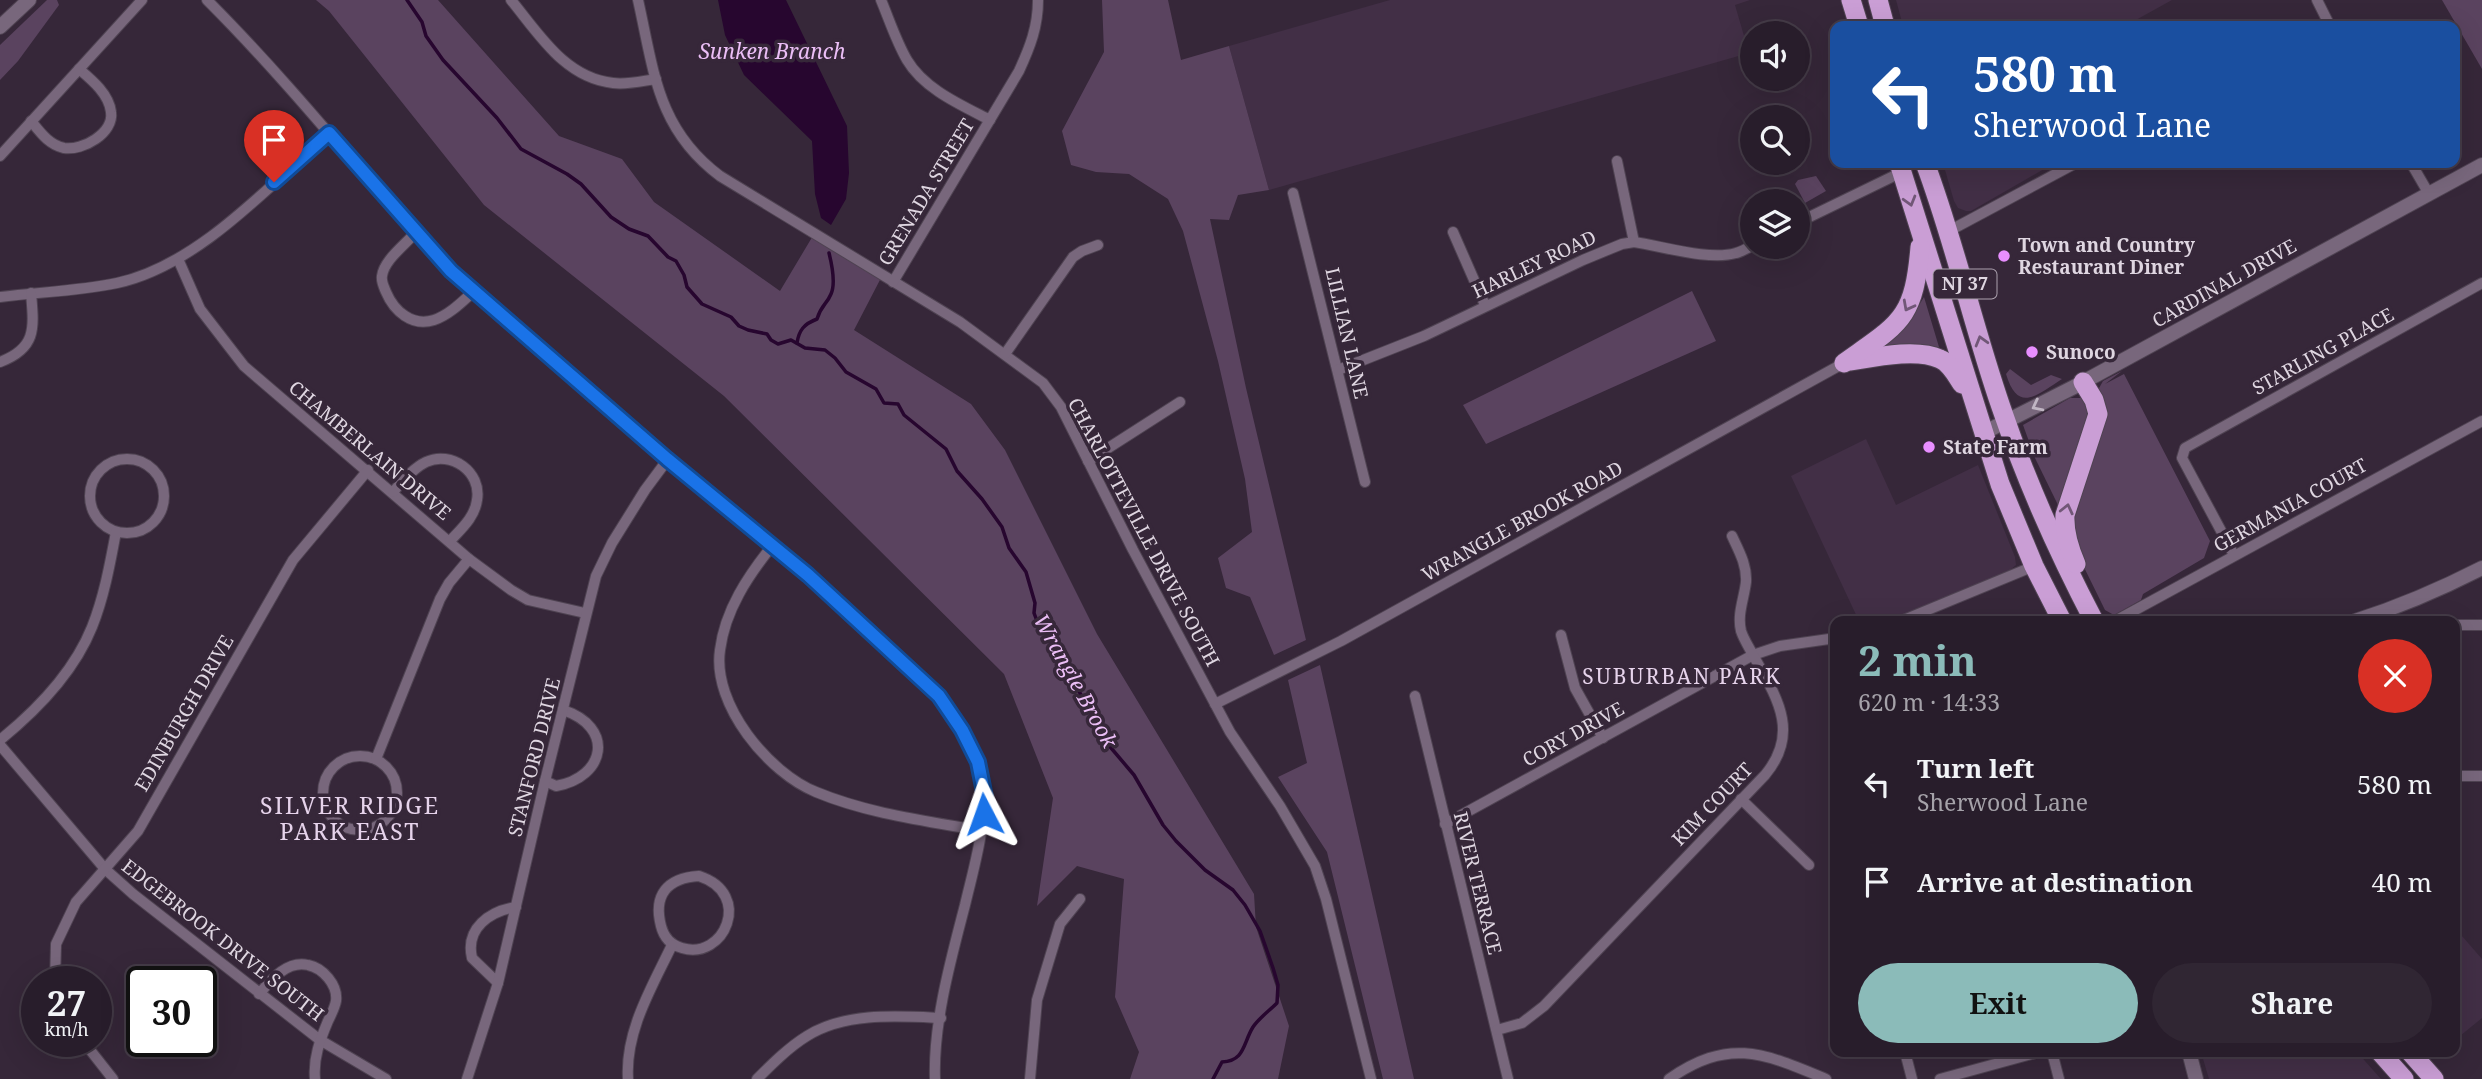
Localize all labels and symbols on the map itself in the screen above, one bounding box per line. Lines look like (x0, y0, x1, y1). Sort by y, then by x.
water label: Sunken Branch (698, 37, 846, 65)
pin (244, 110, 304, 182)
street label: GRENADA STREET (872, 113, 980, 270)
one-way arrow (1902, 195, 1916, 207)
street label: HARLEY ROAD (1468, 224, 1600, 304)
place label: Town and Country Restaurant Diner (2018, 232, 2195, 280)
street label: CARDINAL DRIVE (2147, 233, 2301, 333)
marker: Town and Country Restaurant Diner (1996, 248, 2012, 264)
street label: LILLIAN LANE (1319, 265, 1375, 401)
road number: NJ 37 (1934, 270, 1996, 298)
one-way arrow (1903, 298, 1916, 311)
street label: STARLING PLACE (2248, 301, 2399, 401)
one-way arrow (1975, 335, 1990, 347)
place label: Sunoco (2046, 339, 2116, 365)
marker: Sunoco (2024, 344, 2040, 360)
street label: CHAMBERLAIN DRIVE (283, 374, 457, 526)
street label: CHARLOTTEVILLE DRIVE SOUTH (1062, 393, 1226, 671)
one-way arrow (2032, 397, 2044, 411)
place label: State Farm (1943, 434, 2048, 460)
marker: State Farm (1921, 439, 1937, 455)
street label: GERMANIA COURT (2208, 452, 2372, 558)
street label: WRANGLE BROOK ROAD (1417, 455, 1627, 587)
one-way arrow (2059, 503, 2074, 515)
water label: Wrangle Brook (1027, 608, 1125, 753)
street label: EDINBURGH DRIVE (129, 630, 240, 796)
district label: SUBURBAN PARK (1582, 662, 1782, 690)
street label: STANFORD DRIVE (502, 675, 566, 839)
street label: CORY DRIVE (1518, 695, 1629, 773)
street label: KIM COURT (1666, 757, 1758, 851)
position arrow (947, 777, 1021, 851)
district label: SILVER RIDGE PARK EAST (260, 789, 440, 847)
street label: RIVER TERRACE (1448, 809, 1508, 957)
street label: EDGEBROOK DRIVE SOUTH (117, 853, 329, 1027)
speed limit sign: 30 (126, 966, 217, 1057)

